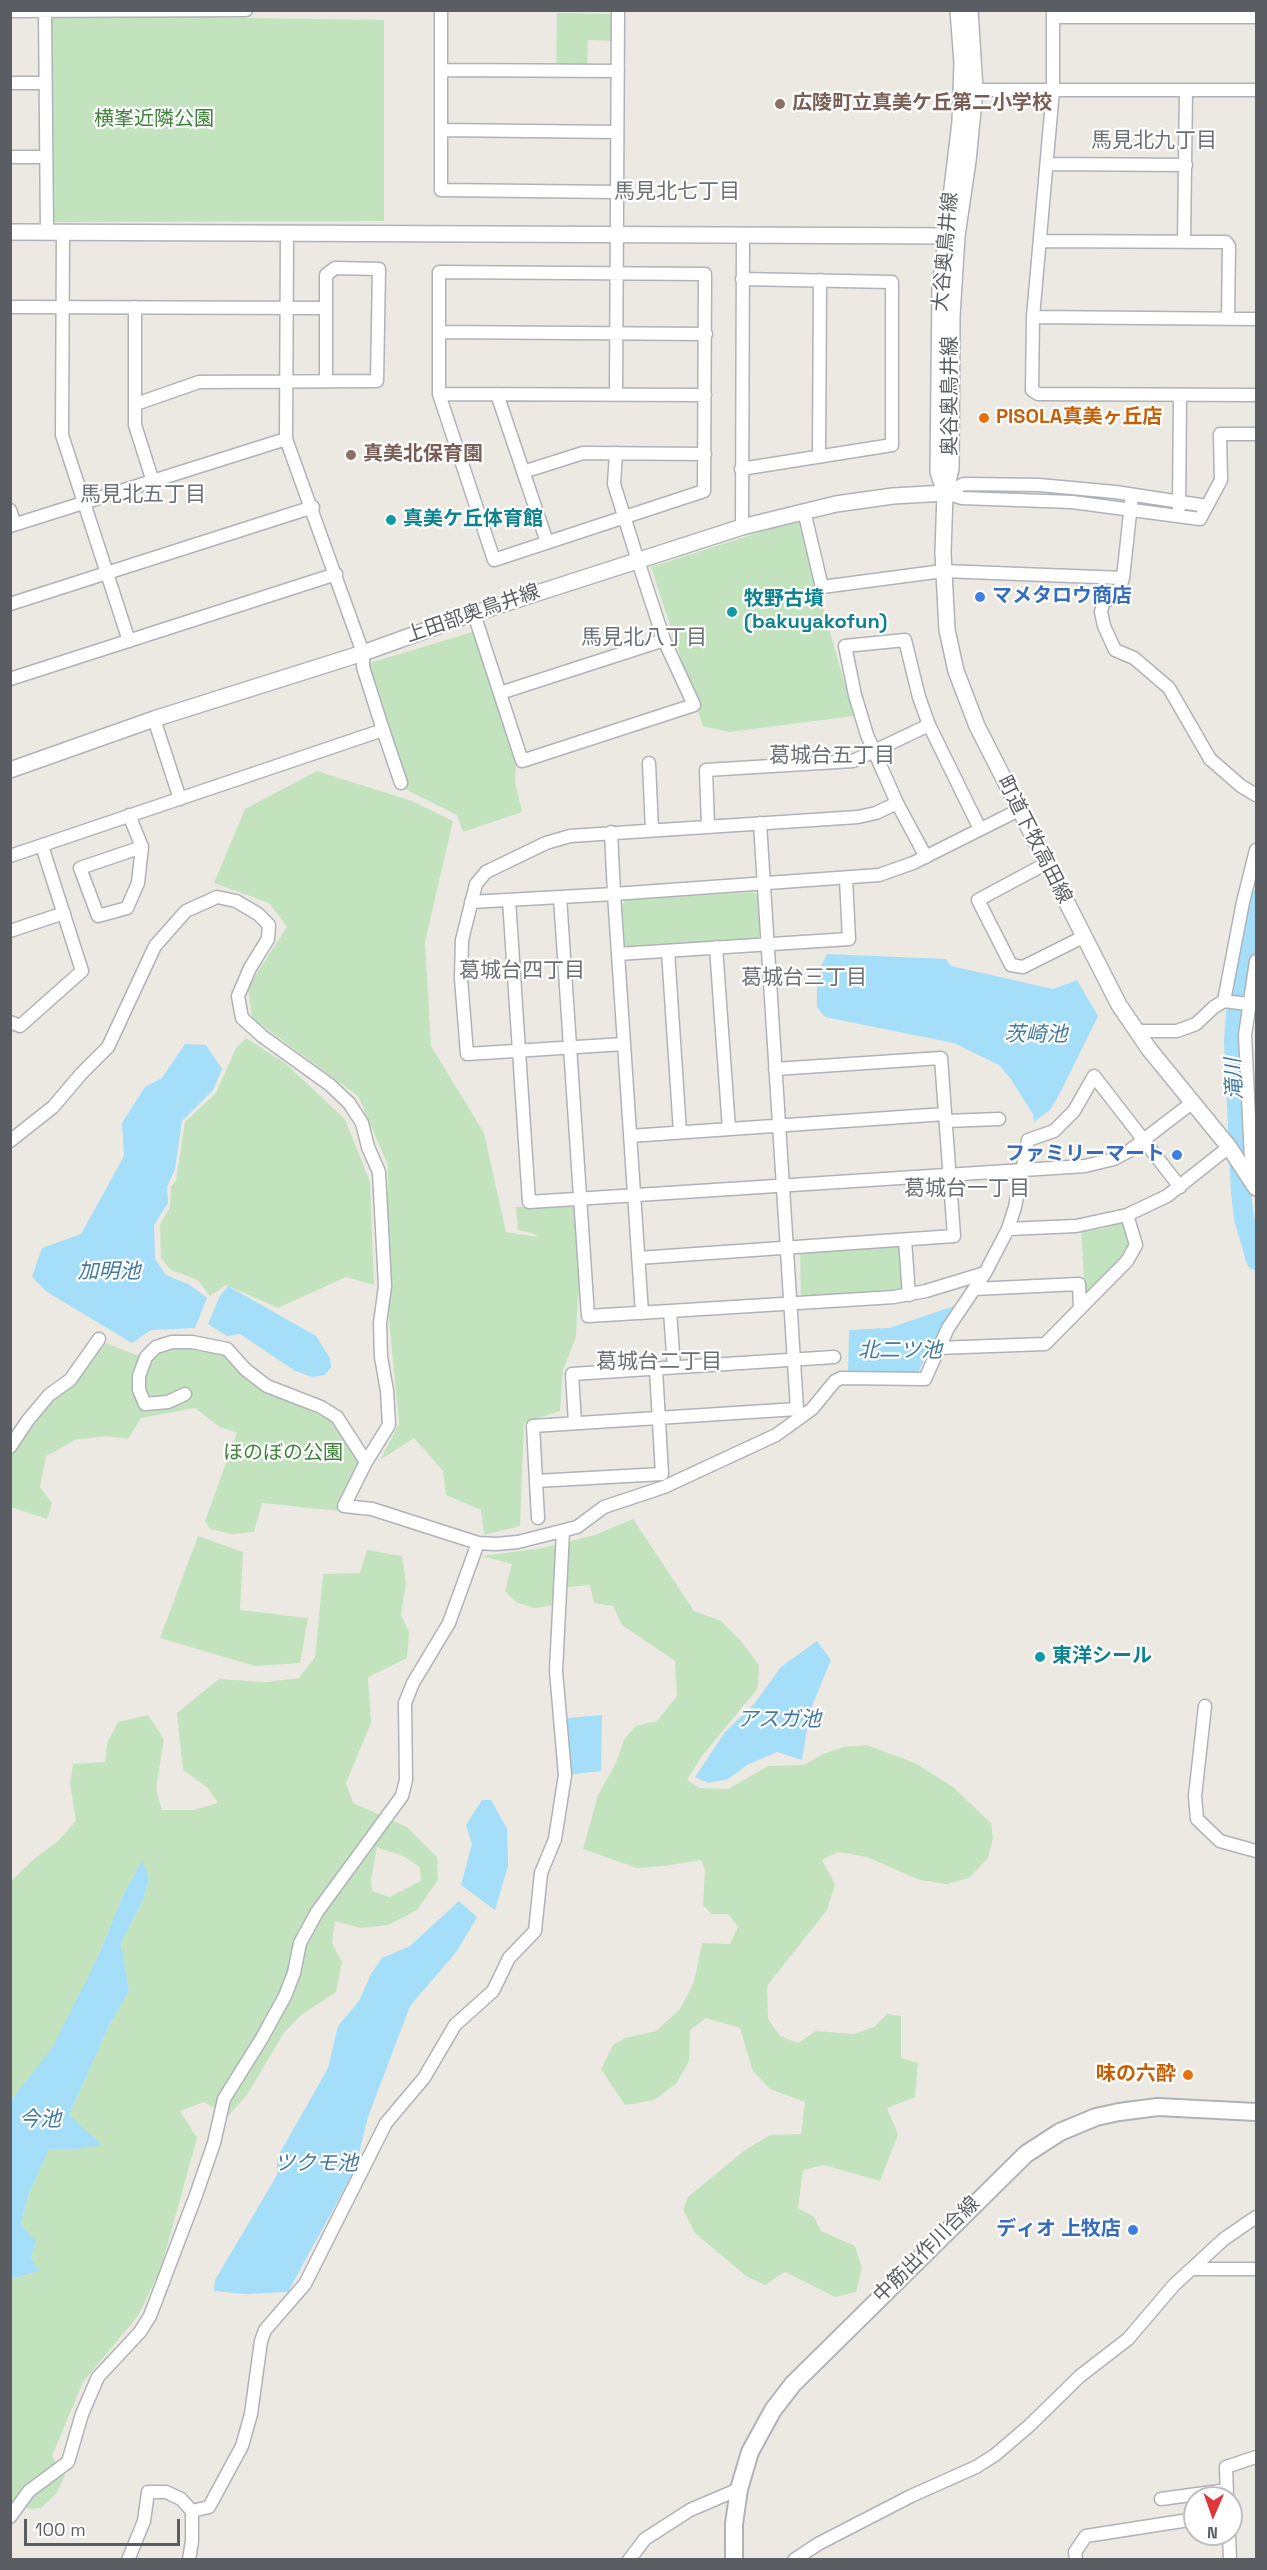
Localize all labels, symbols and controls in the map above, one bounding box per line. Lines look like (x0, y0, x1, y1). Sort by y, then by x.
place label: 広陵町立真美ケ丘第二小学校 (792, 92, 1052, 116)
marker: 広陵町立真美ケ丘第二小学校 (773, 97, 787, 111)
park label: 横峯近隣公園 (94, 108, 214, 132)
district label: 馬見北九丁目 (1091, 128, 1217, 154)
district label: 馬見北七丁目 (614, 179, 740, 205)
street label: 大谷奥鳥井線 (929, 191, 963, 313)
street label: 奥谷奥鳥井線 (939, 336, 963, 456)
place label: PISOLA真美ヶ丘店 (996, 406, 1163, 430)
marker: PISOLA真美ヶ丘店 (977, 411, 991, 425)
place label: 真美北保育園 (363, 443, 483, 467)
marker: 真美北保育園 (344, 448, 358, 462)
district label: 馬見北五丁目 (80, 482, 206, 508)
place label: 真美ケ丘体育館 (403, 508, 543, 532)
marker: 真美ケ丘体育館 (384, 513, 398, 527)
street label: 上田部奥鳥井線 (403, 580, 543, 648)
place label: マメタロウ商店 (992, 585, 1132, 609)
place label: 牧野古墳 (bakuyakofun) (744, 588, 887, 635)
marker: マメタロウ商店 (973, 590, 987, 604)
marker: 牧野古墳 (bakuyakofun) (725, 605, 739, 619)
district label: 馬見北八丁目 (581, 625, 707, 651)
district label: 葛城台五丁目 (769, 743, 895, 769)
street label: 町道下牧高田線 (992, 772, 1076, 908)
district label: 葛城台四丁目 (459, 958, 585, 984)
district label: 葛城台三丁目 (741, 965, 867, 991)
water label: 茨崎池 (1005, 1022, 1067, 1048)
water label: 滝川 (1221, 1057, 1249, 1101)
place label: ファミリーマート (1005, 1143, 1165, 1167)
marker: ファミリーマート (1170, 1148, 1184, 1162)
district label: 葛城台一丁目 (904, 1176, 1030, 1202)
water label: 加明池 (78, 1259, 140, 1285)
water label: 北二ツ池 (858, 1338, 942, 1364)
district label: 葛城台二丁目 (596, 1349, 722, 1375)
park label: ほのぼの公園 (223, 1442, 343, 1466)
place label: 東洋シール (1052, 1645, 1152, 1669)
marker: 東洋シール (1033, 1650, 1047, 1664)
water label: アスガ池 (737, 1707, 821, 1733)
place label: 味の六酔 (1096, 2063, 1176, 2087)
marker: 味の六酔 (1181, 2068, 1195, 2082)
water label: 今池 (19, 2107, 61, 2133)
water label: ツクモ池 (274, 2151, 358, 2177)
street label: 中筋出作川合線 (869, 2192, 985, 2308)
place label: ディオ 上牧店 (996, 2218, 1121, 2242)
marker: ディオ 上牧店 (1126, 2223, 1140, 2237)
north arrow (1183, 2486, 1243, 2546)
scale bar (27, 2507, 183, 2545)
text: 100 m (35, 2518, 86, 2541)
text: N (1207, 2522, 1218, 2543)

